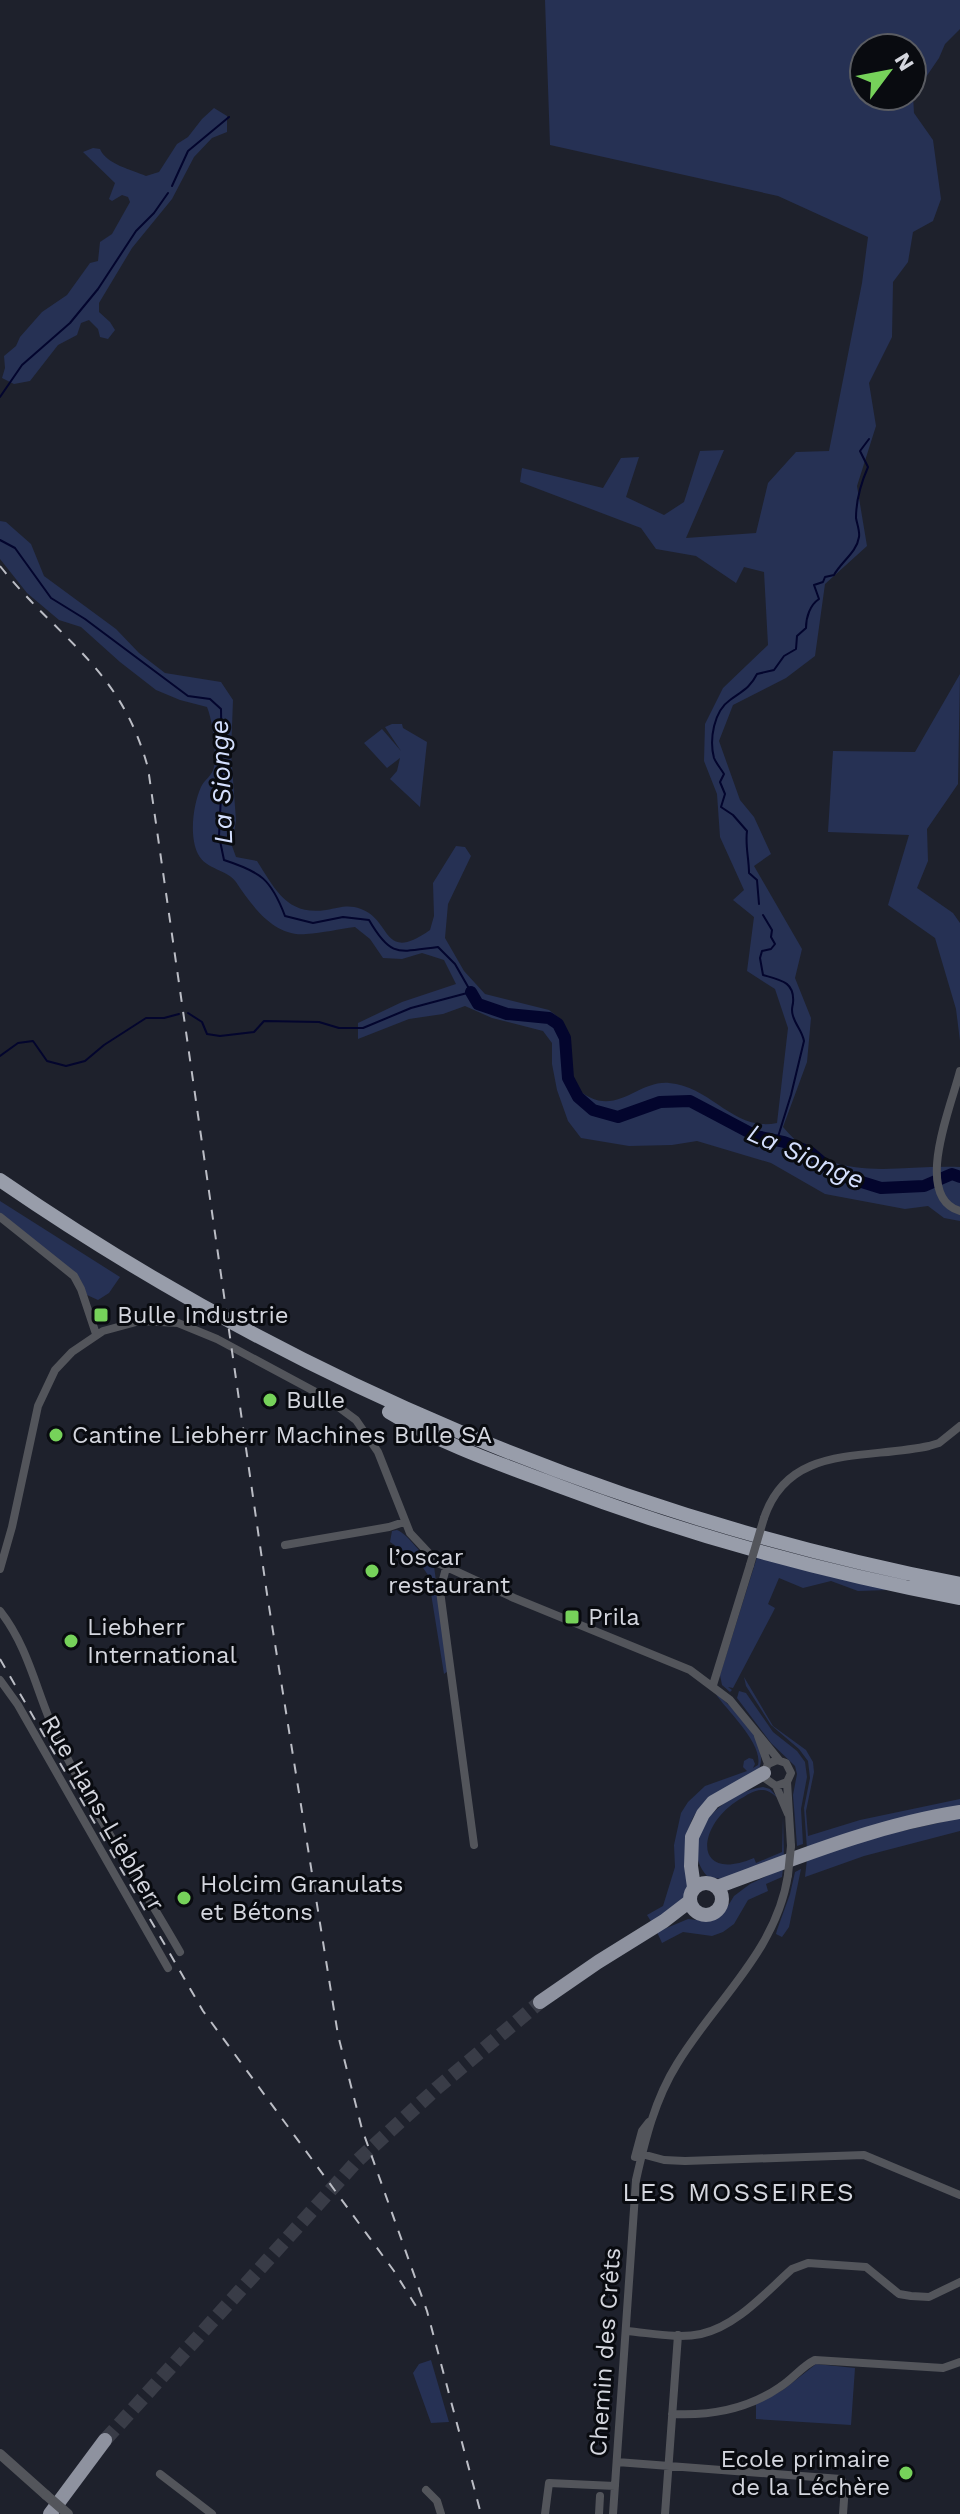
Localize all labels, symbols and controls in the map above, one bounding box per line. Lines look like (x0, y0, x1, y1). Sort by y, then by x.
north arrow (848, 32, 928, 112)
text: N (890, 48, 919, 75)
water label: La Sionge (204, 719, 238, 845)
water label: La Sionge (743, 1117, 869, 1195)
place label: Bulle Industrie (117, 1301, 289, 1329)
marker: Bulle Industrie (92, 1306, 110, 1324)
place label: Bulle (286, 1386, 345, 1414)
marker: Bulle (261, 1391, 279, 1409)
place label: Cantine Liebherr Machines Bulle SA (72, 1421, 492, 1449)
marker: Cantine Liebherr Machines Bulle SA (47, 1426, 65, 1444)
place label: l’oscar restaurant (388, 1543, 510, 1599)
marker: l’oscar restaurant (363, 1562, 381, 1580)
place label: Prila (588, 1603, 640, 1631)
marker: Prila (563, 1608, 581, 1626)
place label: Liebherr International (87, 1613, 238, 1669)
marker: Liebherr International (62, 1632, 80, 1650)
street label: Rue Hans-Liebherr (36, 1710, 171, 1916)
place label: Holcim Granulats et Bétons (200, 1870, 403, 1926)
marker: Holcim Granulats et Bétons (175, 1889, 193, 1907)
district label: LES MOSSEIRES (622, 2177, 856, 2207)
street label: Chemin des Crêts (584, 2247, 626, 2457)
place label: Ecole primaire de la Léchère (721, 2445, 890, 2501)
marker: Ecole primaire de la Léchère (897, 2464, 915, 2482)

